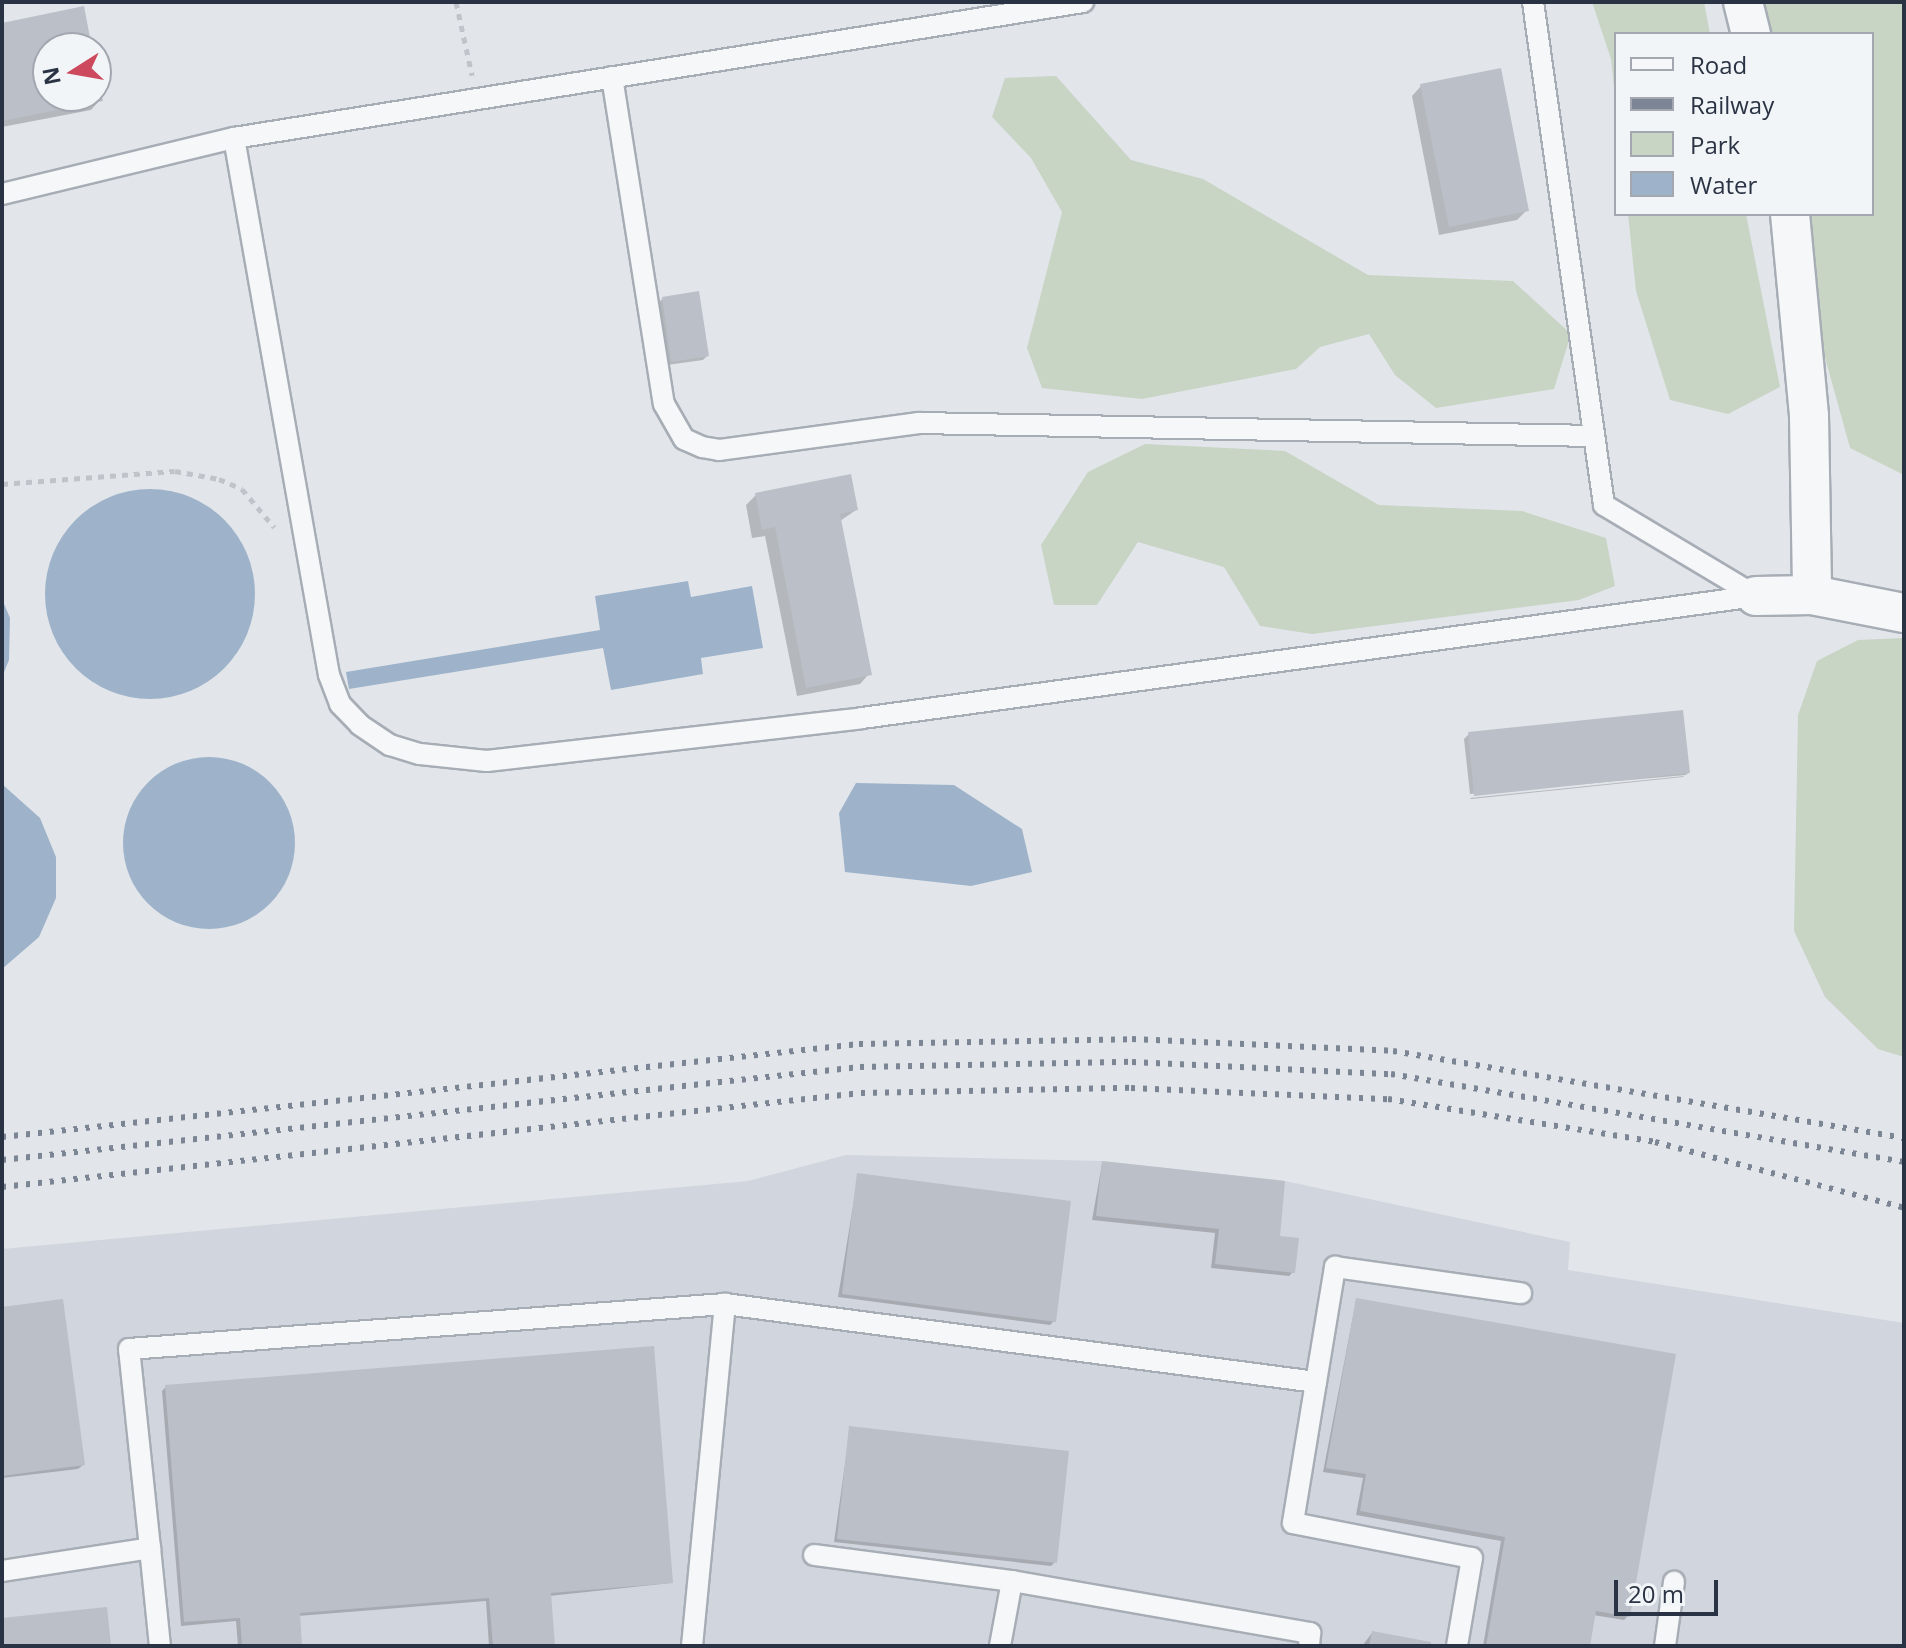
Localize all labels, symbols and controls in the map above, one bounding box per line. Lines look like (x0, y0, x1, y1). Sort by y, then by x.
north arrow (32, 32, 112, 112)
legend (1614, 32, 1874, 216)
text: Road (1690, 48, 1747, 81)
text: N (34, 65, 67, 88)
text: Railway (1690, 88, 1774, 121)
text: Park (1690, 128, 1740, 161)
text: Water (1690, 168, 1757, 201)
scale bar (1618, 1564, 1722, 1614)
text: 20 m (1628, 1577, 1684, 1610)

